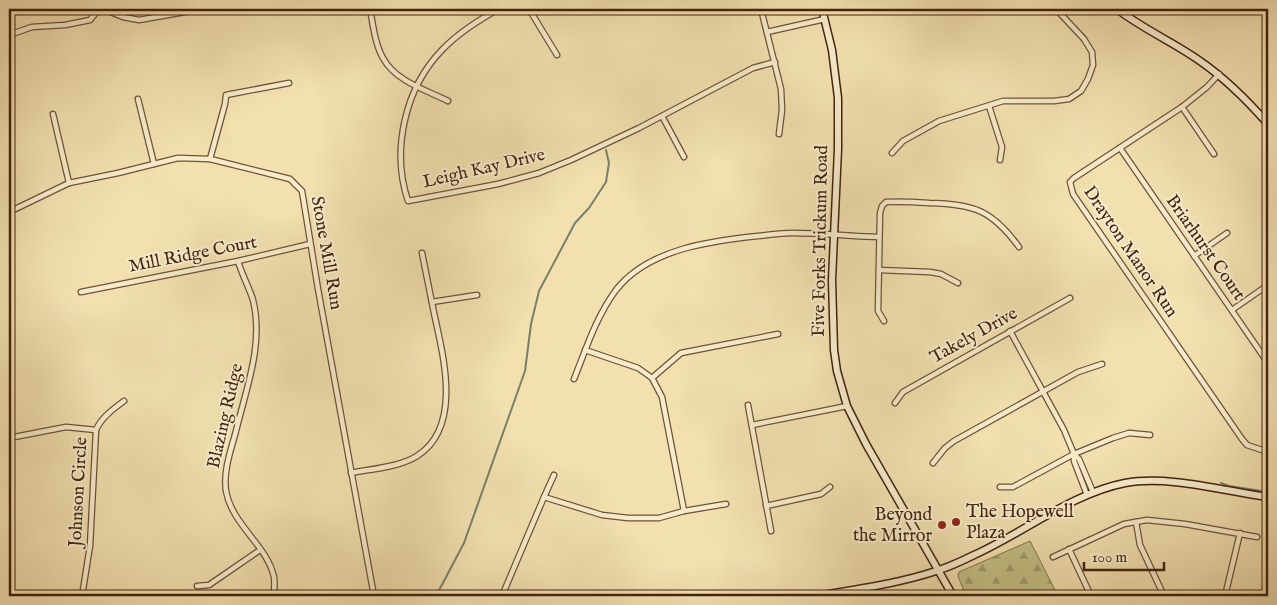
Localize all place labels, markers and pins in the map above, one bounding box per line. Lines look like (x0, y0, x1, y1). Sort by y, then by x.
place label: The Hopewell Plaza (966, 501, 1074, 545)
place label: Beyond the Mirror (853, 504, 932, 548)
marker: The Hopewell Plaza (950, 516, 962, 528)
marker: Beyond the Mirror (936, 519, 948, 531)

